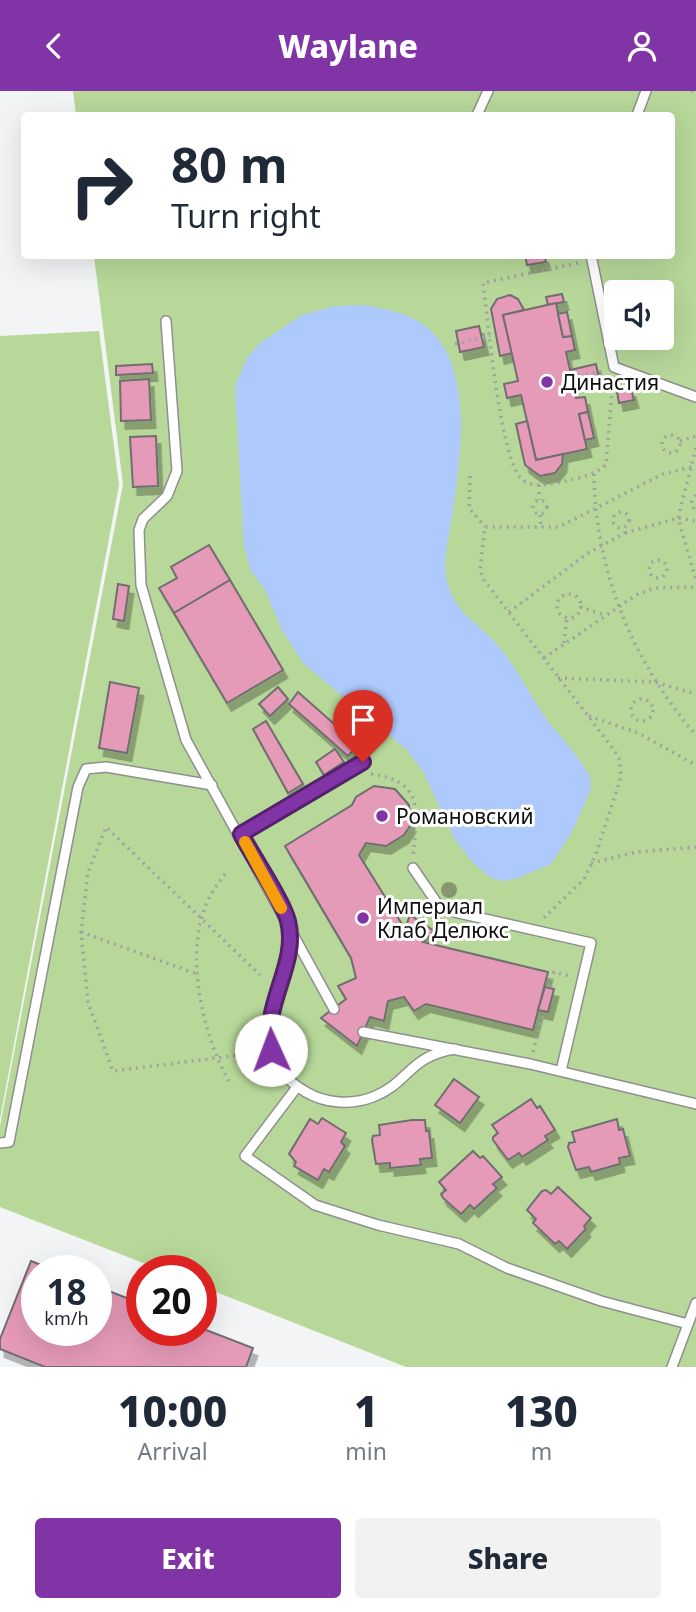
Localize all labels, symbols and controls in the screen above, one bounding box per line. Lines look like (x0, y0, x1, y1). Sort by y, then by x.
text: Waylane (278, 24, 418, 67)
icon: back (35, 27, 73, 65)
icon: person (623, 27, 661, 65)
text: 80 m (171, 131, 288, 197)
icon: right (56, 140, 147, 231)
text: Turn right (171, 194, 321, 237)
map controls (604, 280, 674, 350)
button: sound (604, 280, 674, 350)
place label: Династия (561, 368, 659, 396)
marker: Династия (539, 374, 555, 390)
pin (333, 690, 393, 762)
icon: arrive (344, 701, 382, 739)
place label: Романовский (396, 802, 534, 830)
marker: Романовский (374, 808, 390, 824)
place label: Империал Клаб Делюкс (377, 892, 509, 944)
marker: Империал Клаб Делюкс (355, 910, 371, 926)
position arrow (234, 1013, 308, 1087)
speed limit sign: 20 (126, 1255, 217, 1346)
text: 18 (46, 1268, 87, 1315)
text: km/h (44, 1306, 89, 1330)
text: 10:00 (118, 1382, 227, 1439)
text: 1 (354, 1382, 378, 1439)
text: 130 (505, 1382, 578, 1439)
text: Arrival (138, 1435, 208, 1467)
text: min (345, 1435, 387, 1467)
text: m (531, 1435, 552, 1467)
button: Exit (35, 1518, 341, 1598)
button: Share (355, 1518, 661, 1598)

